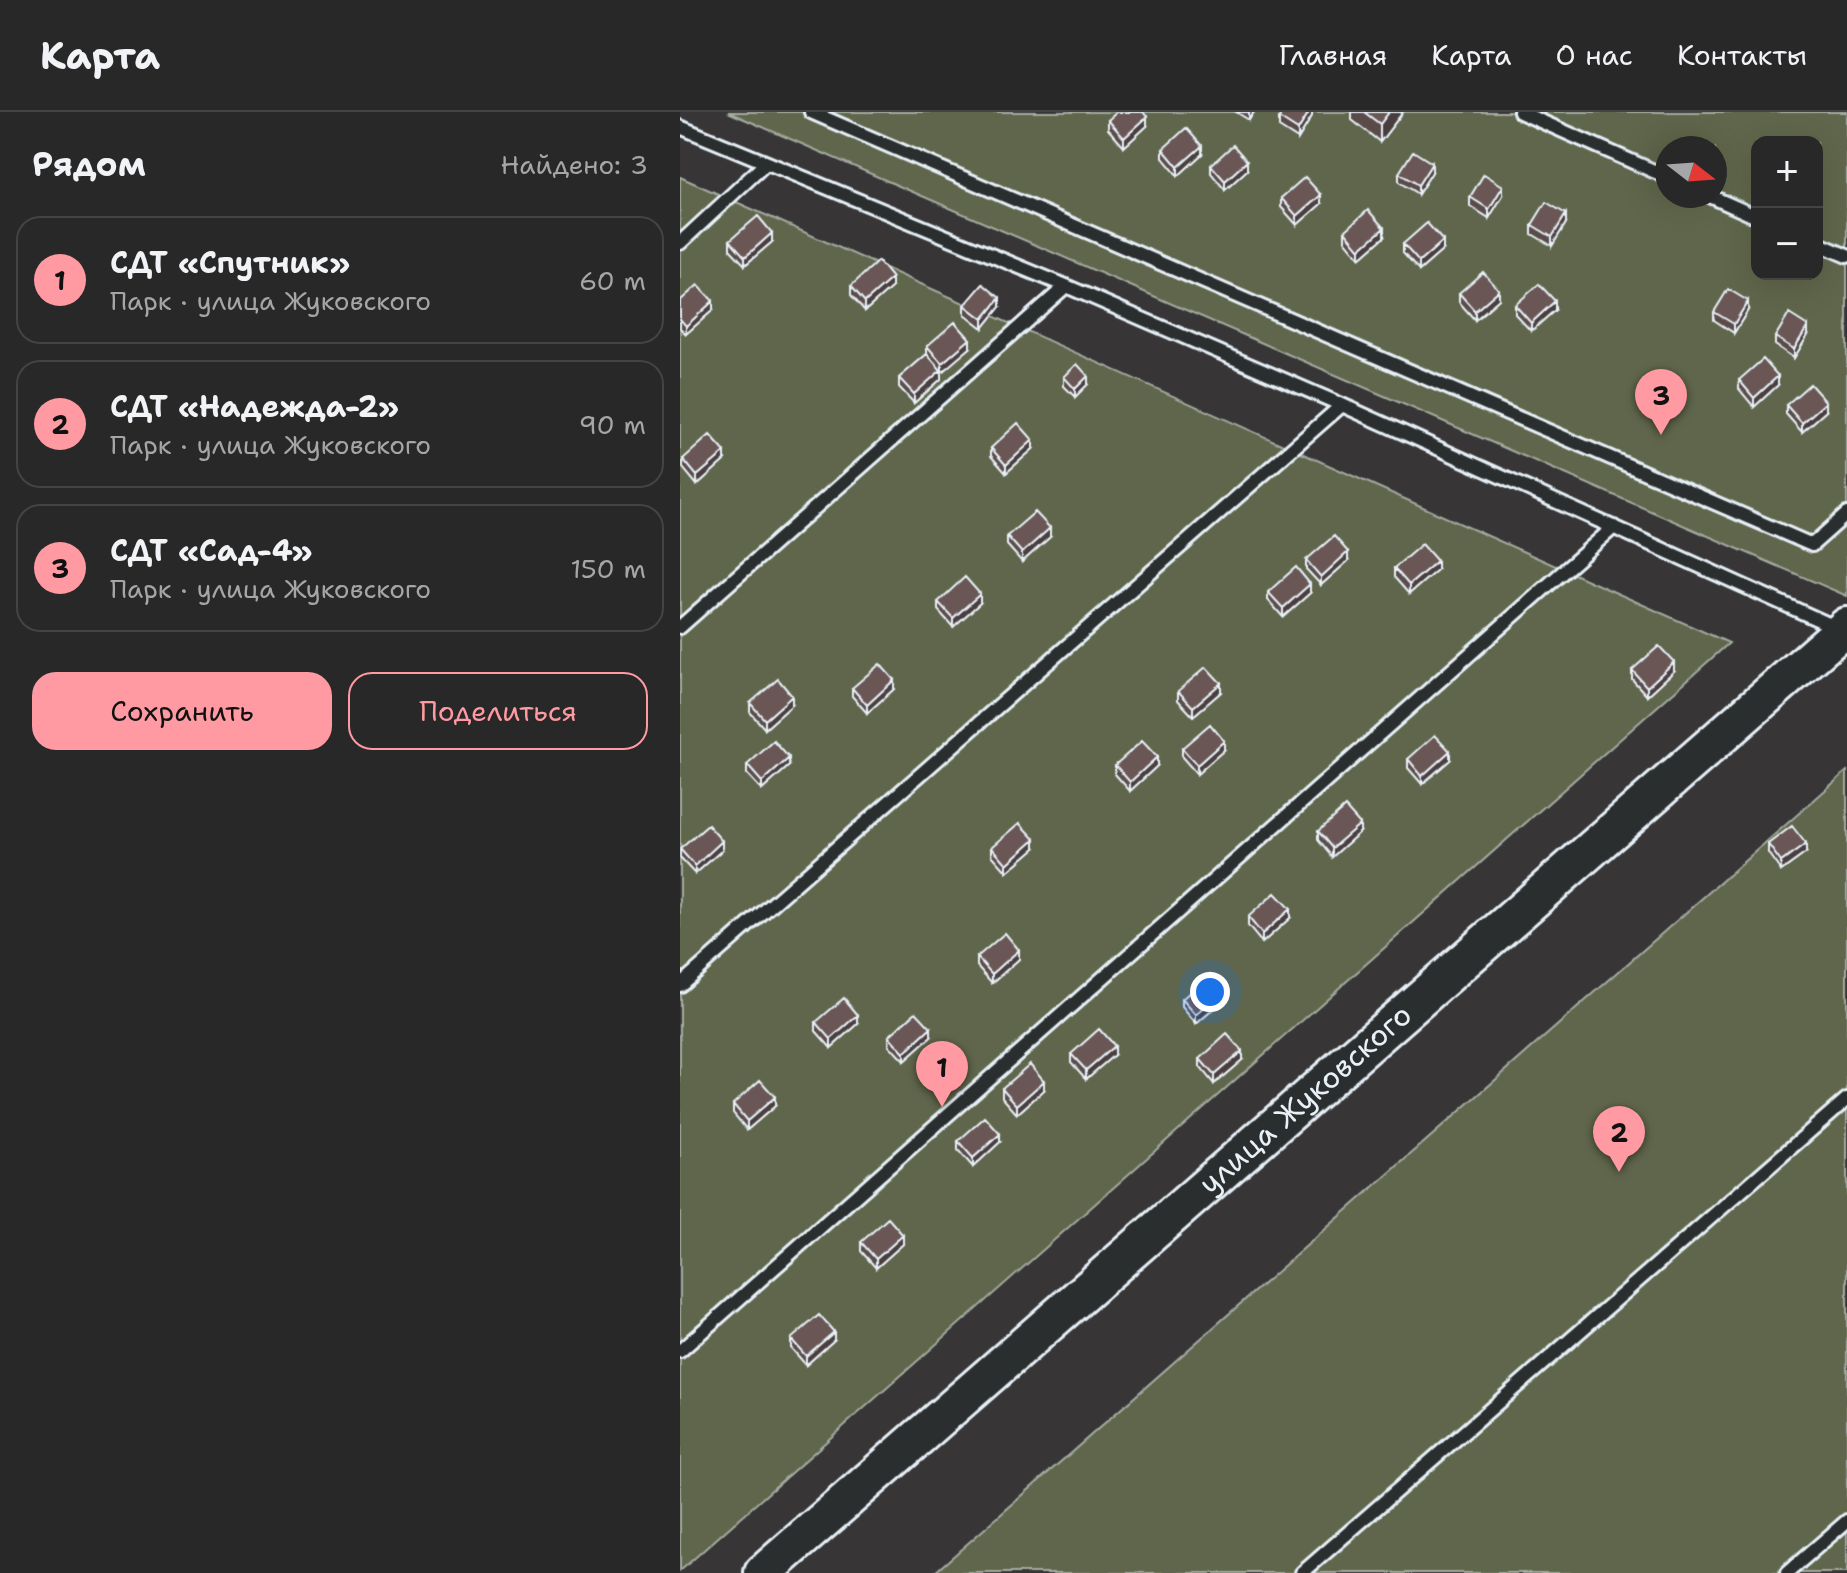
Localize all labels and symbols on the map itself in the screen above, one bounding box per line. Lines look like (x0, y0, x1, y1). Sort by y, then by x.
north arrow (1655, 136, 1727, 208)
pin: 3 (1635, 369, 1687, 435)
your location (1190, 972, 1230, 1012)
street label: улица Жуковского (1190, 994, 1420, 1203)
pin: 1 (916, 1041, 968, 1107)
pin: 2 (1593, 1106, 1645, 1172)

